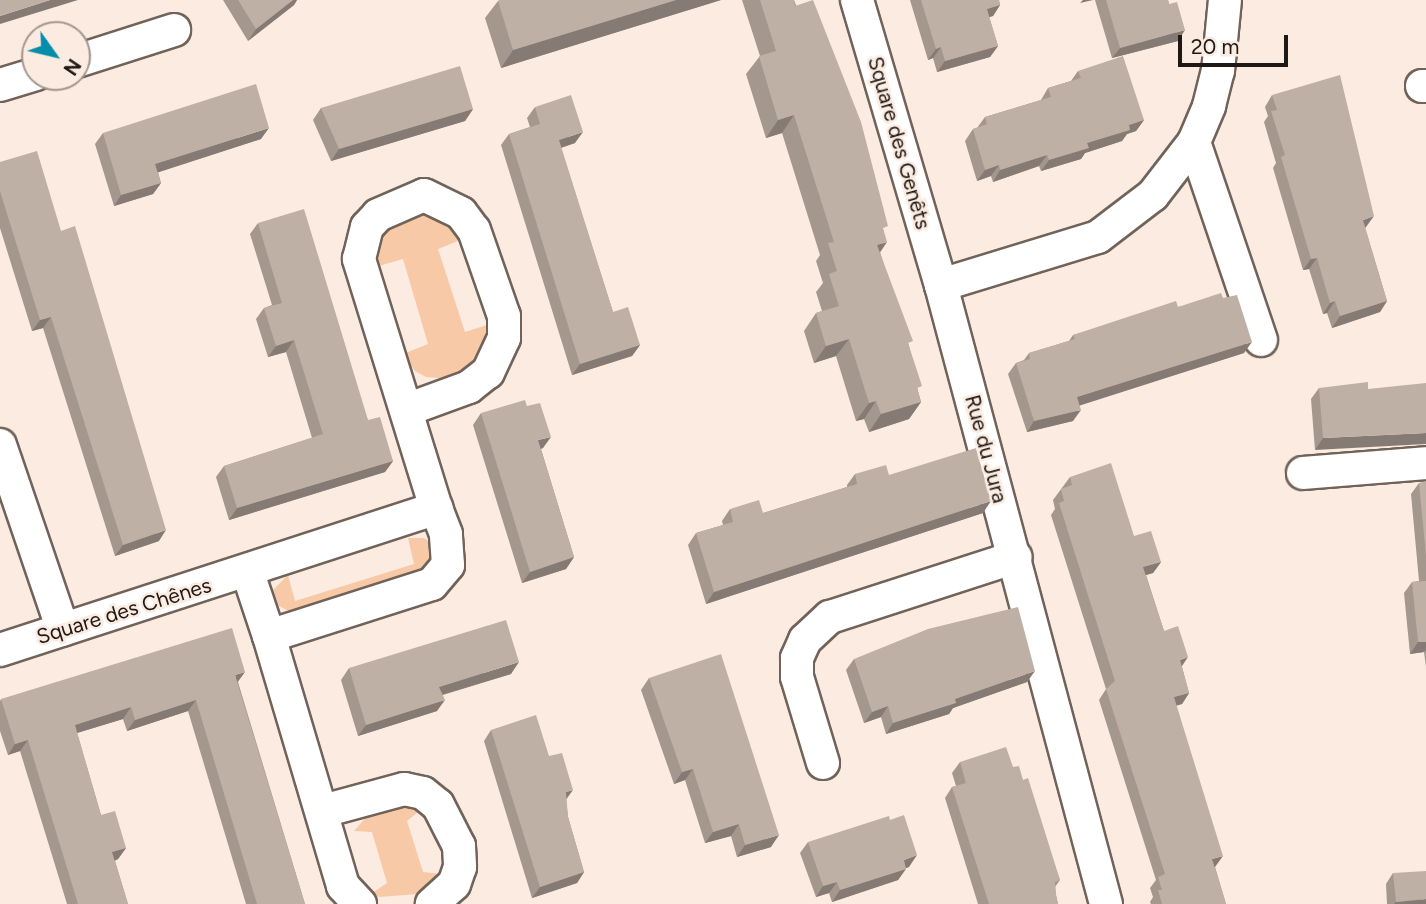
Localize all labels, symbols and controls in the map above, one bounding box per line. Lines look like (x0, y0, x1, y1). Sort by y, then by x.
north arrow (21, 21, 91, 91)
scale bar (1181, 21, 1291, 65)
text: 20 m (1191, 34, 1239, 59)
text: N (59, 54, 86, 79)
street label: Square des Genêts (862, 54, 936, 232)
street label: Rue du Jura (959, 392, 1013, 506)
street label: Square des Chênes (34, 572, 214, 650)

